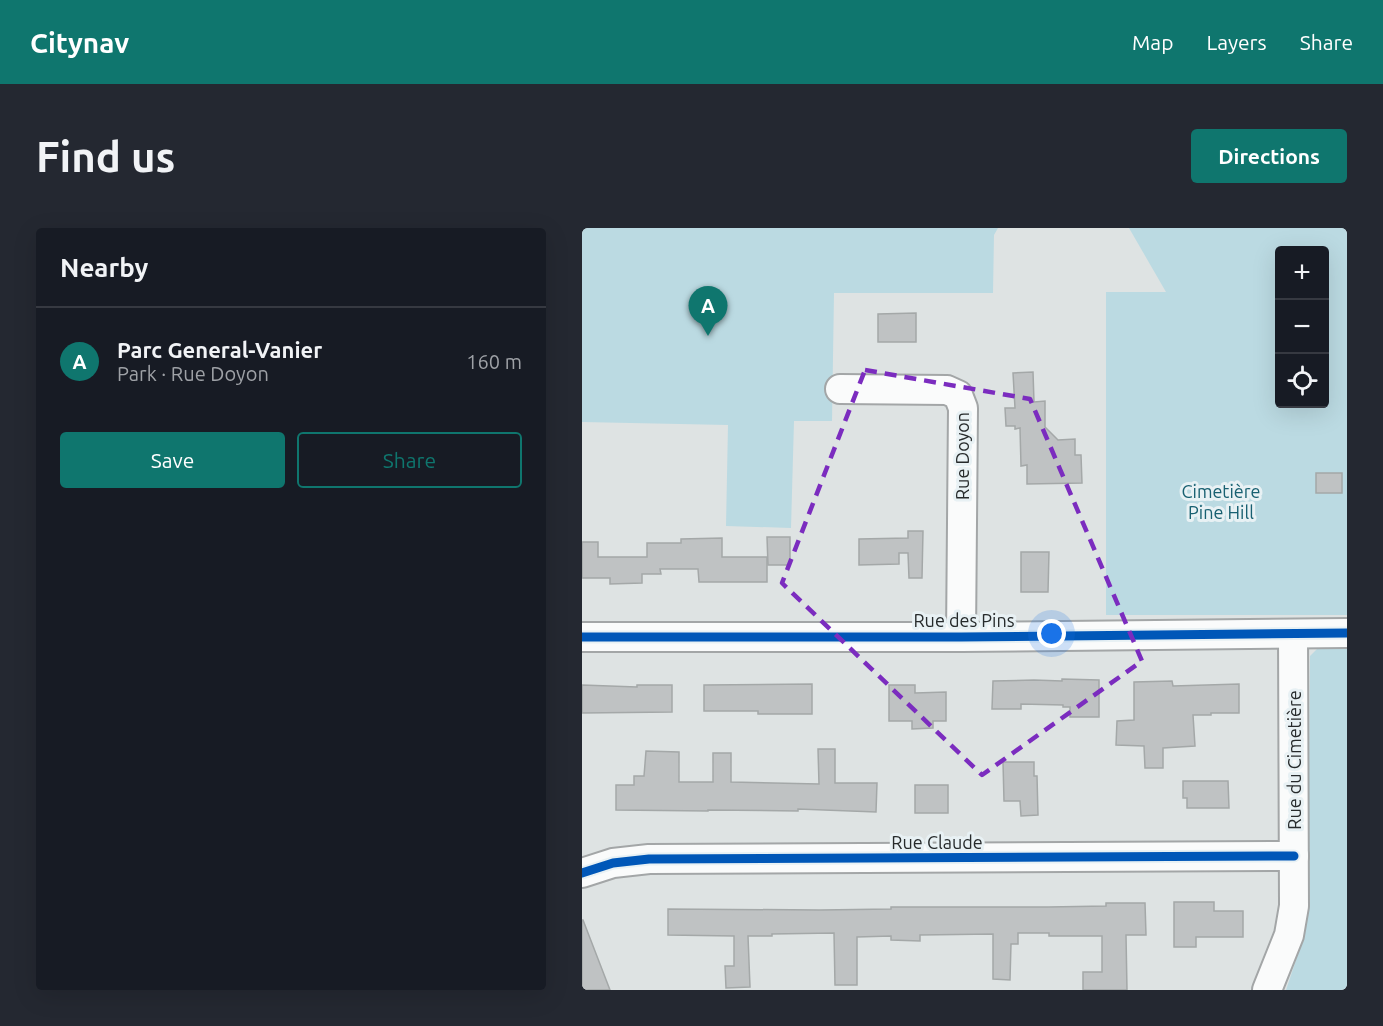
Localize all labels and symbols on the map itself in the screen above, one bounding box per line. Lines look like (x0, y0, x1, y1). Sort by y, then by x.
pin: A (688, 286, 728, 336)
street label: Rue Doyon (952, 412, 972, 500)
park label: Cimetière Pine Hill (1181, 481, 1261, 522)
street label: Rue des Pins (913, 610, 1015, 630)
your location (1037, 619, 1066, 648)
street label: Rue du Cimetière (1284, 690, 1304, 830)
street label: Rue Claude (891, 832, 983, 852)

